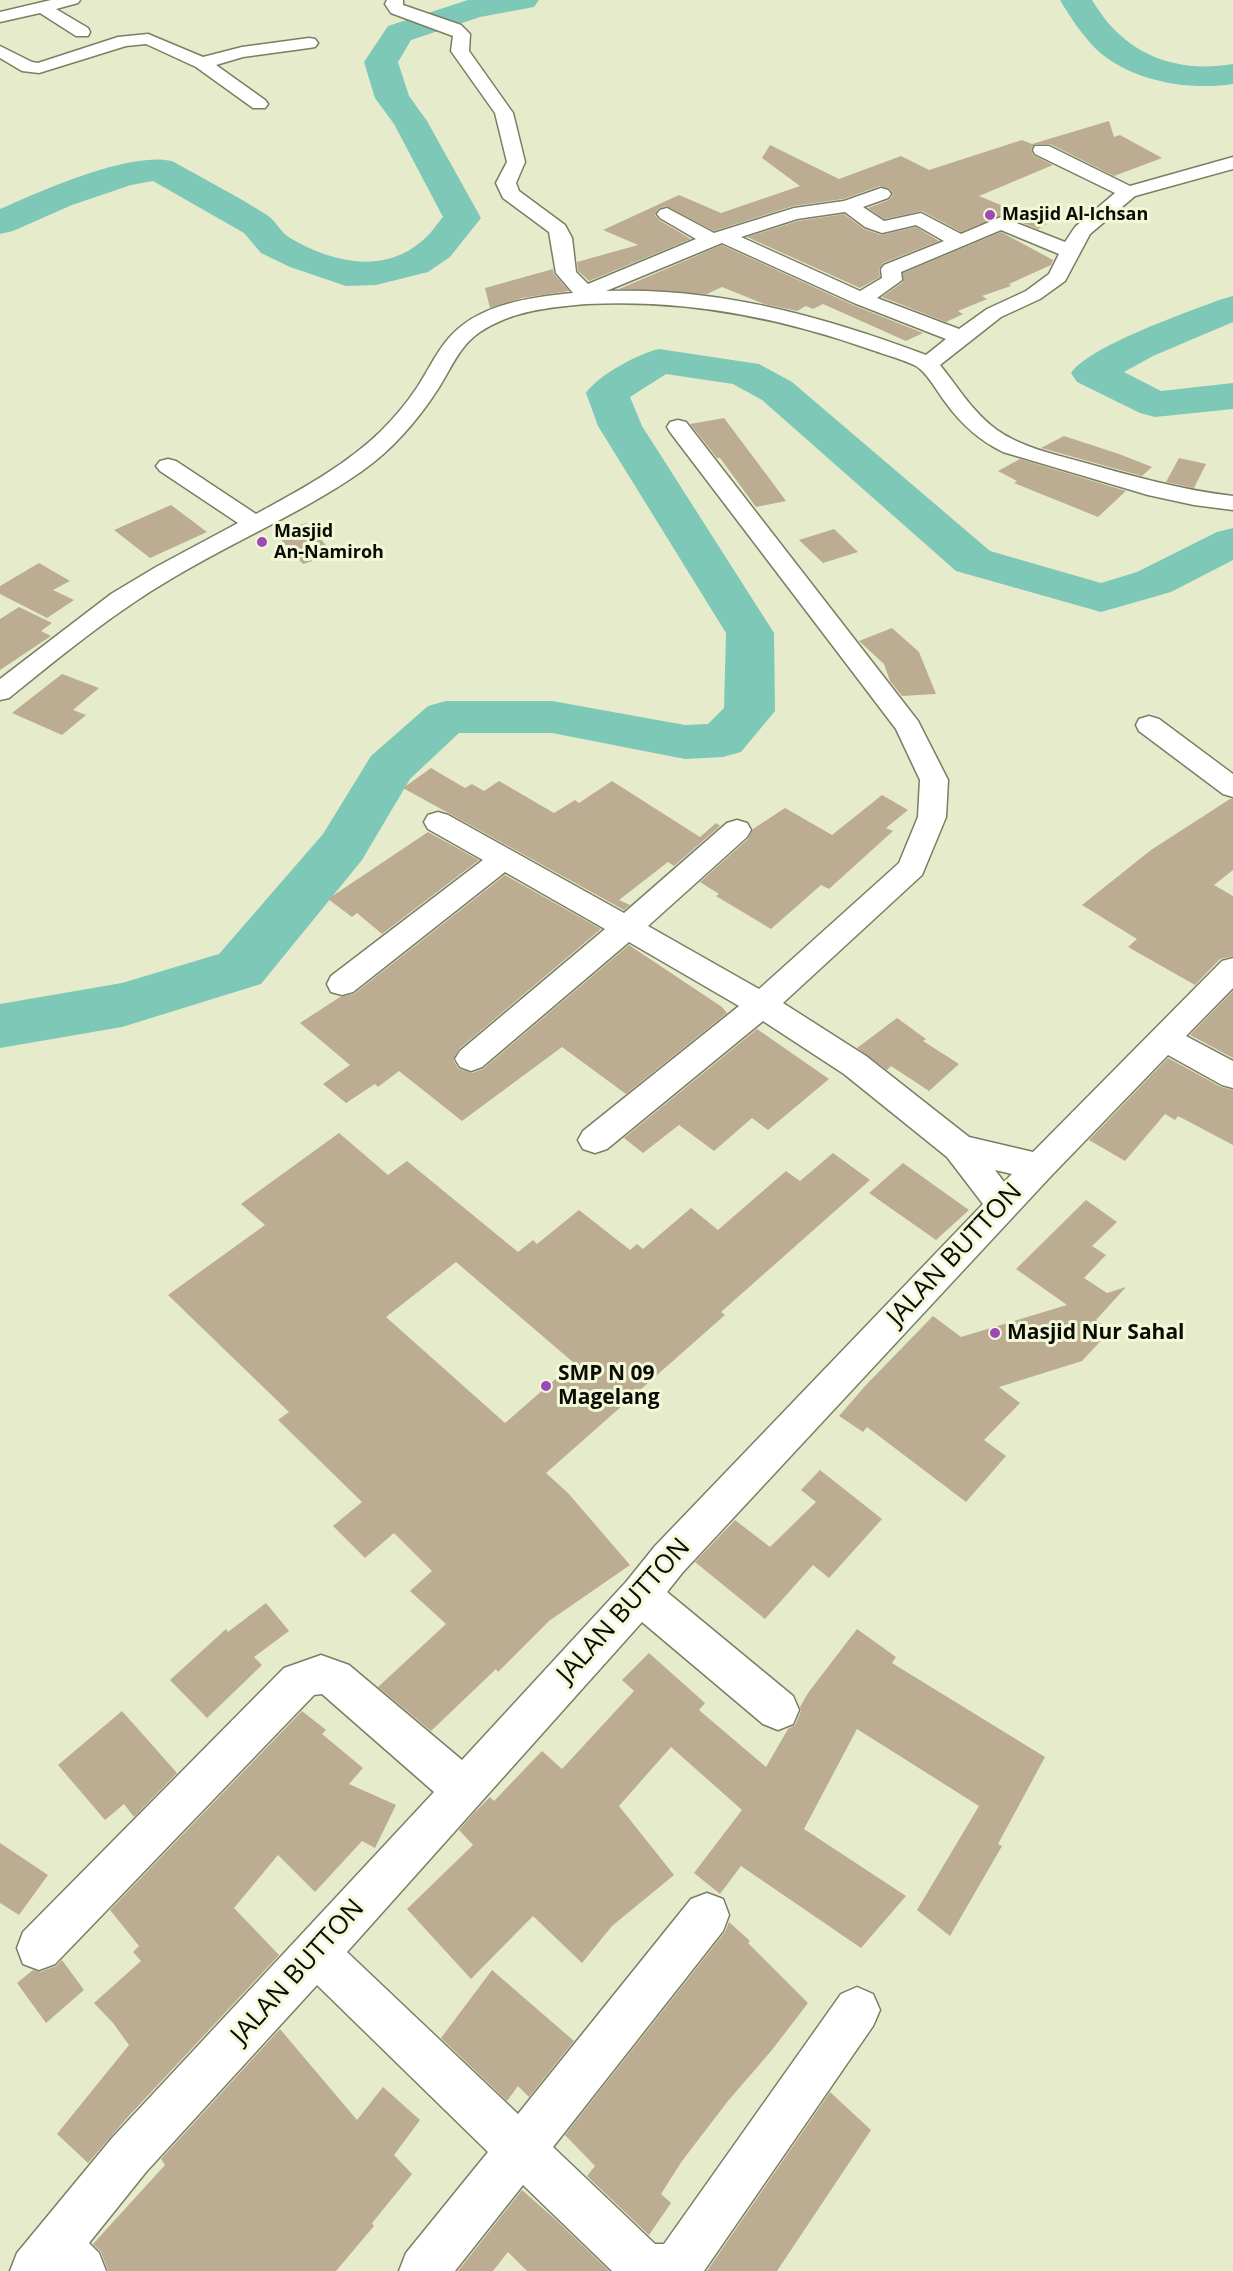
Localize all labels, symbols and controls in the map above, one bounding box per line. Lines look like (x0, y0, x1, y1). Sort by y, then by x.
place label: Masjid Al-Ichsan (1002, 204, 1148, 226)
marker: Masjid Al-Ichsan (983, 208, 997, 222)
place label: Masjid An-Namiroh (274, 521, 384, 564)
marker: Masjid An-Namiroh (255, 535, 269, 549)
street label: JALAN BUTTON (881, 1177, 1029, 1333)
place label: Masjid Nur Sahal (1007, 1320, 1184, 1346)
marker: Masjid Nur Sahal (988, 1326, 1002, 1340)
place label: SMP N 09 Magelang (558, 1361, 660, 1411)
marker: SMP N 09 Magelang (539, 1379, 553, 1393)
street label: JALAN BUTTON (551, 1532, 697, 1690)
street label: JALAN BUTTON (225, 1893, 371, 2051)

